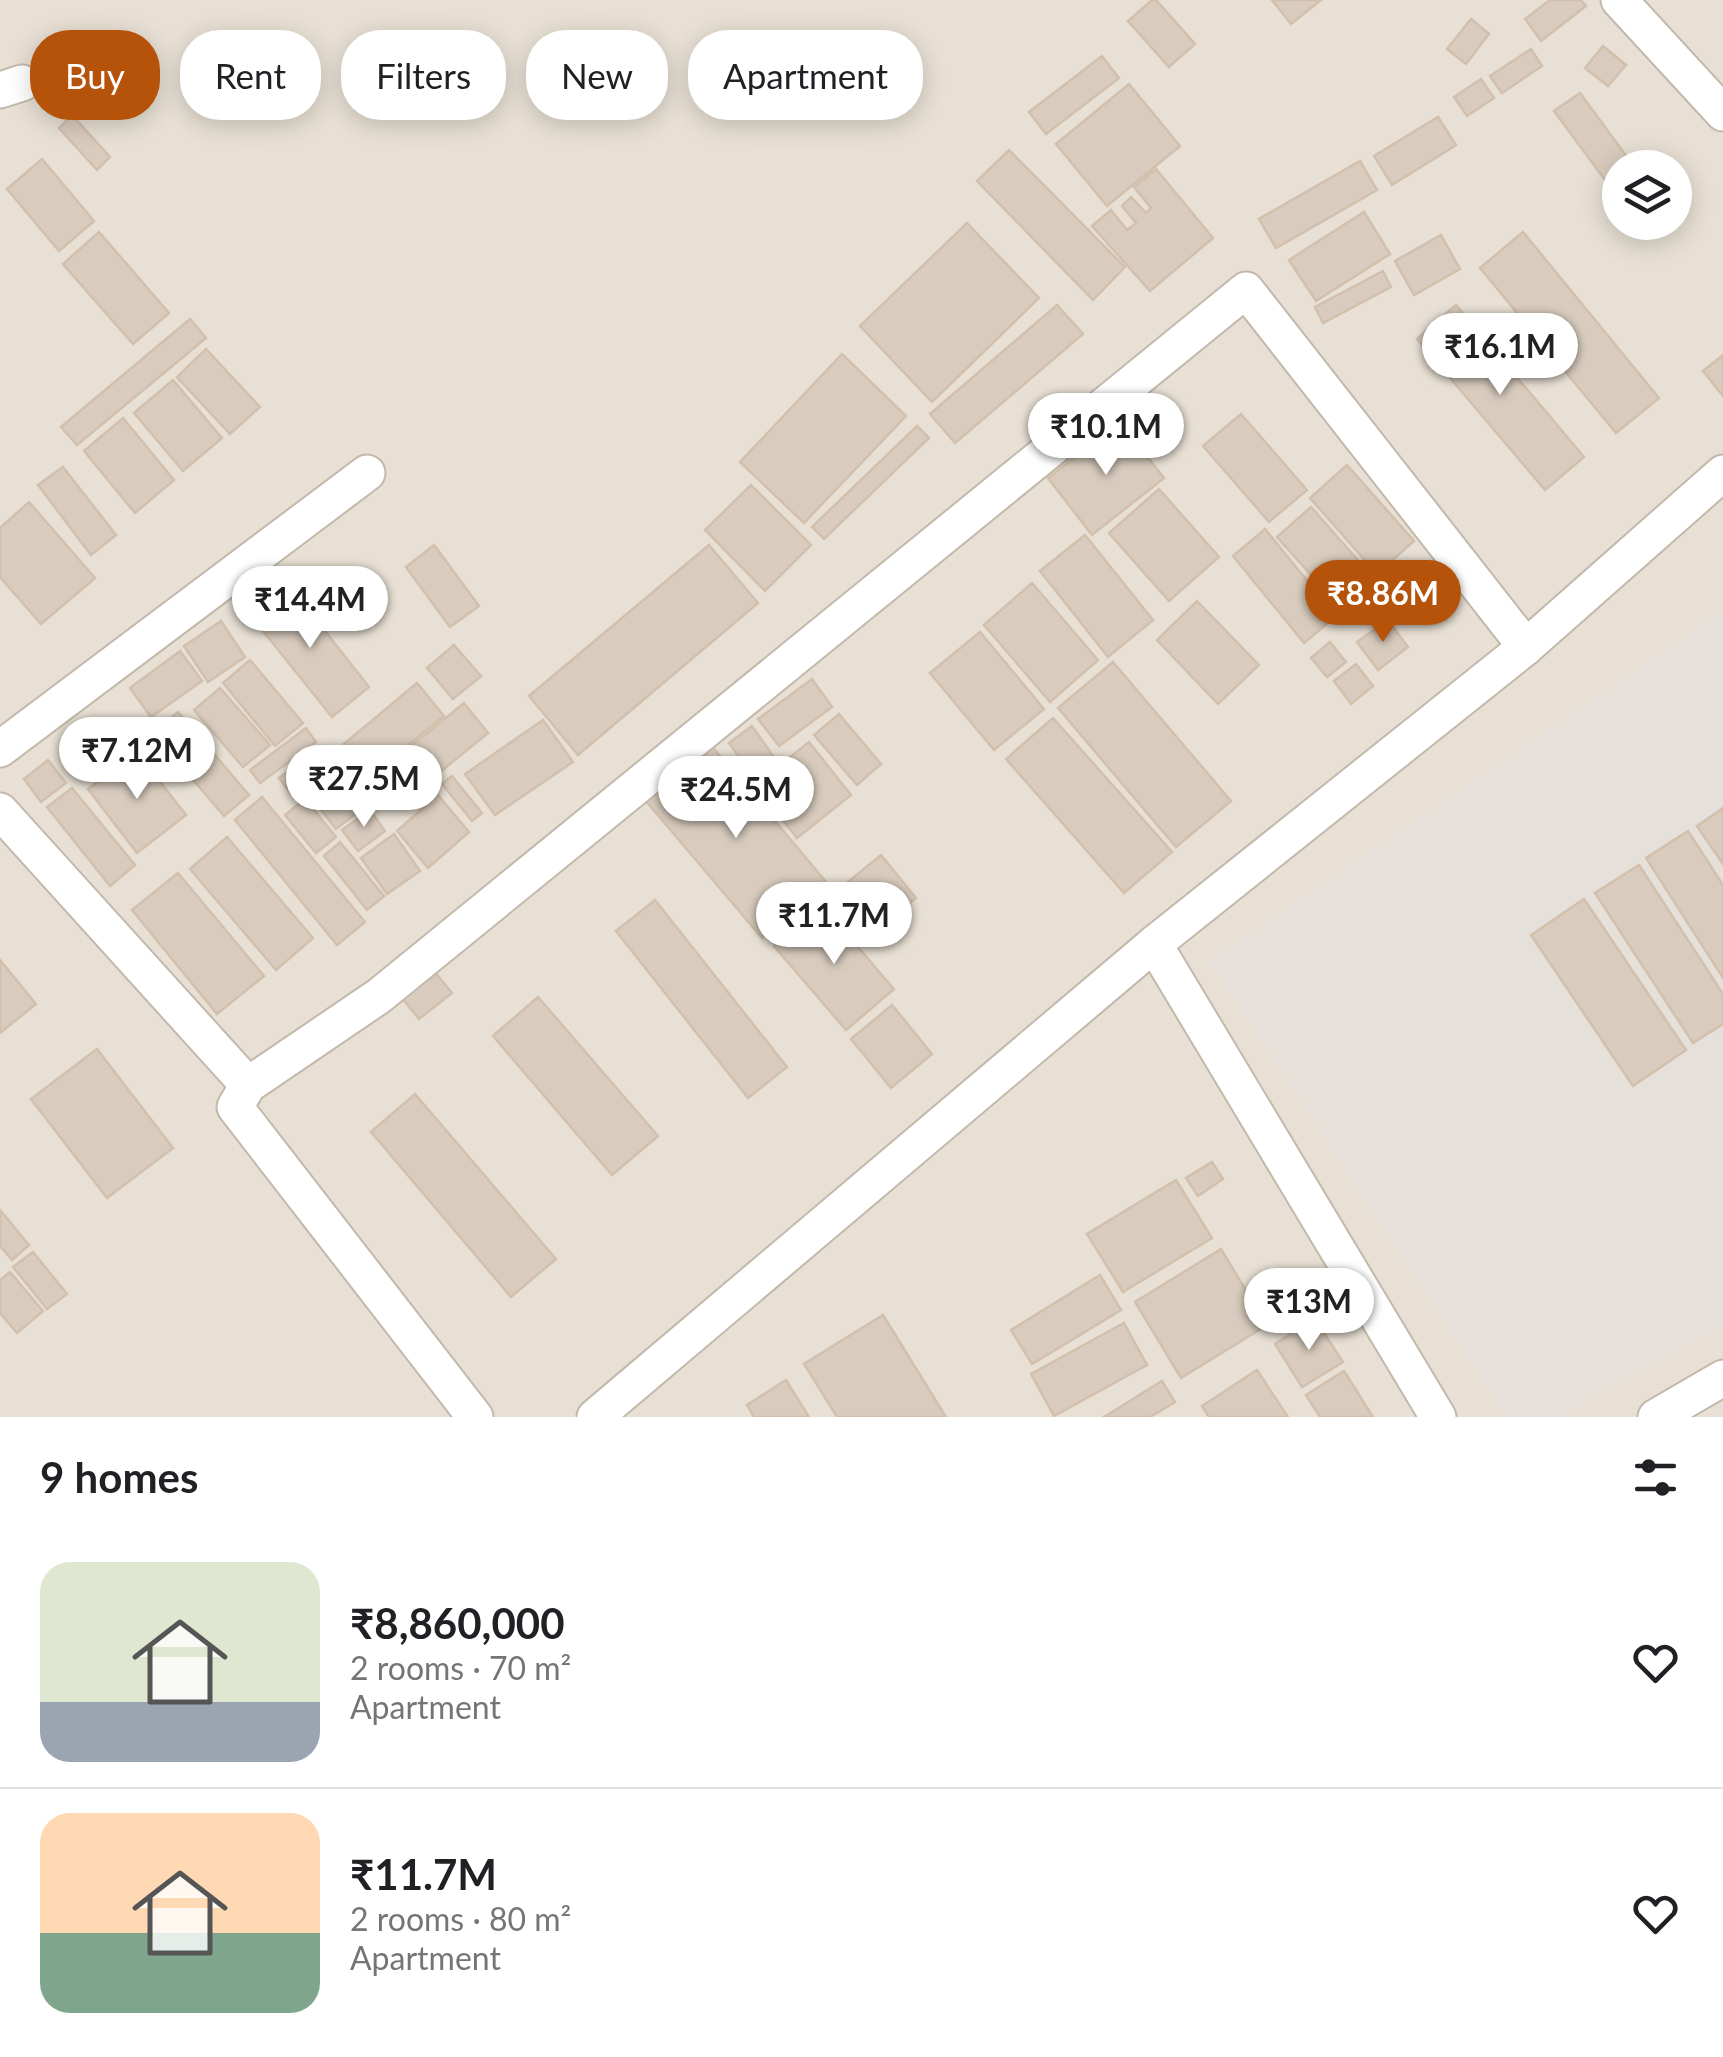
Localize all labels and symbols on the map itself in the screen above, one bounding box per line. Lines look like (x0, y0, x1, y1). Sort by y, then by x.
pin: ₹16.1M (1419, 313, 1581, 398)
pin: ₹10.1M (1025, 393, 1187, 478)
pin: ₹8.86M (1302, 560, 1464, 645)
pin: ₹14.4M (229, 566, 391, 651)
pin: ₹7.12M (56, 717, 218, 802)
pin: ₹27.5M (283, 745, 445, 830)
pin: ₹24.5M (655, 756, 817, 841)
pin: ₹11.7M (753, 882, 915, 967)
pin: ₹13M (1250, 1268, 1368, 1353)

